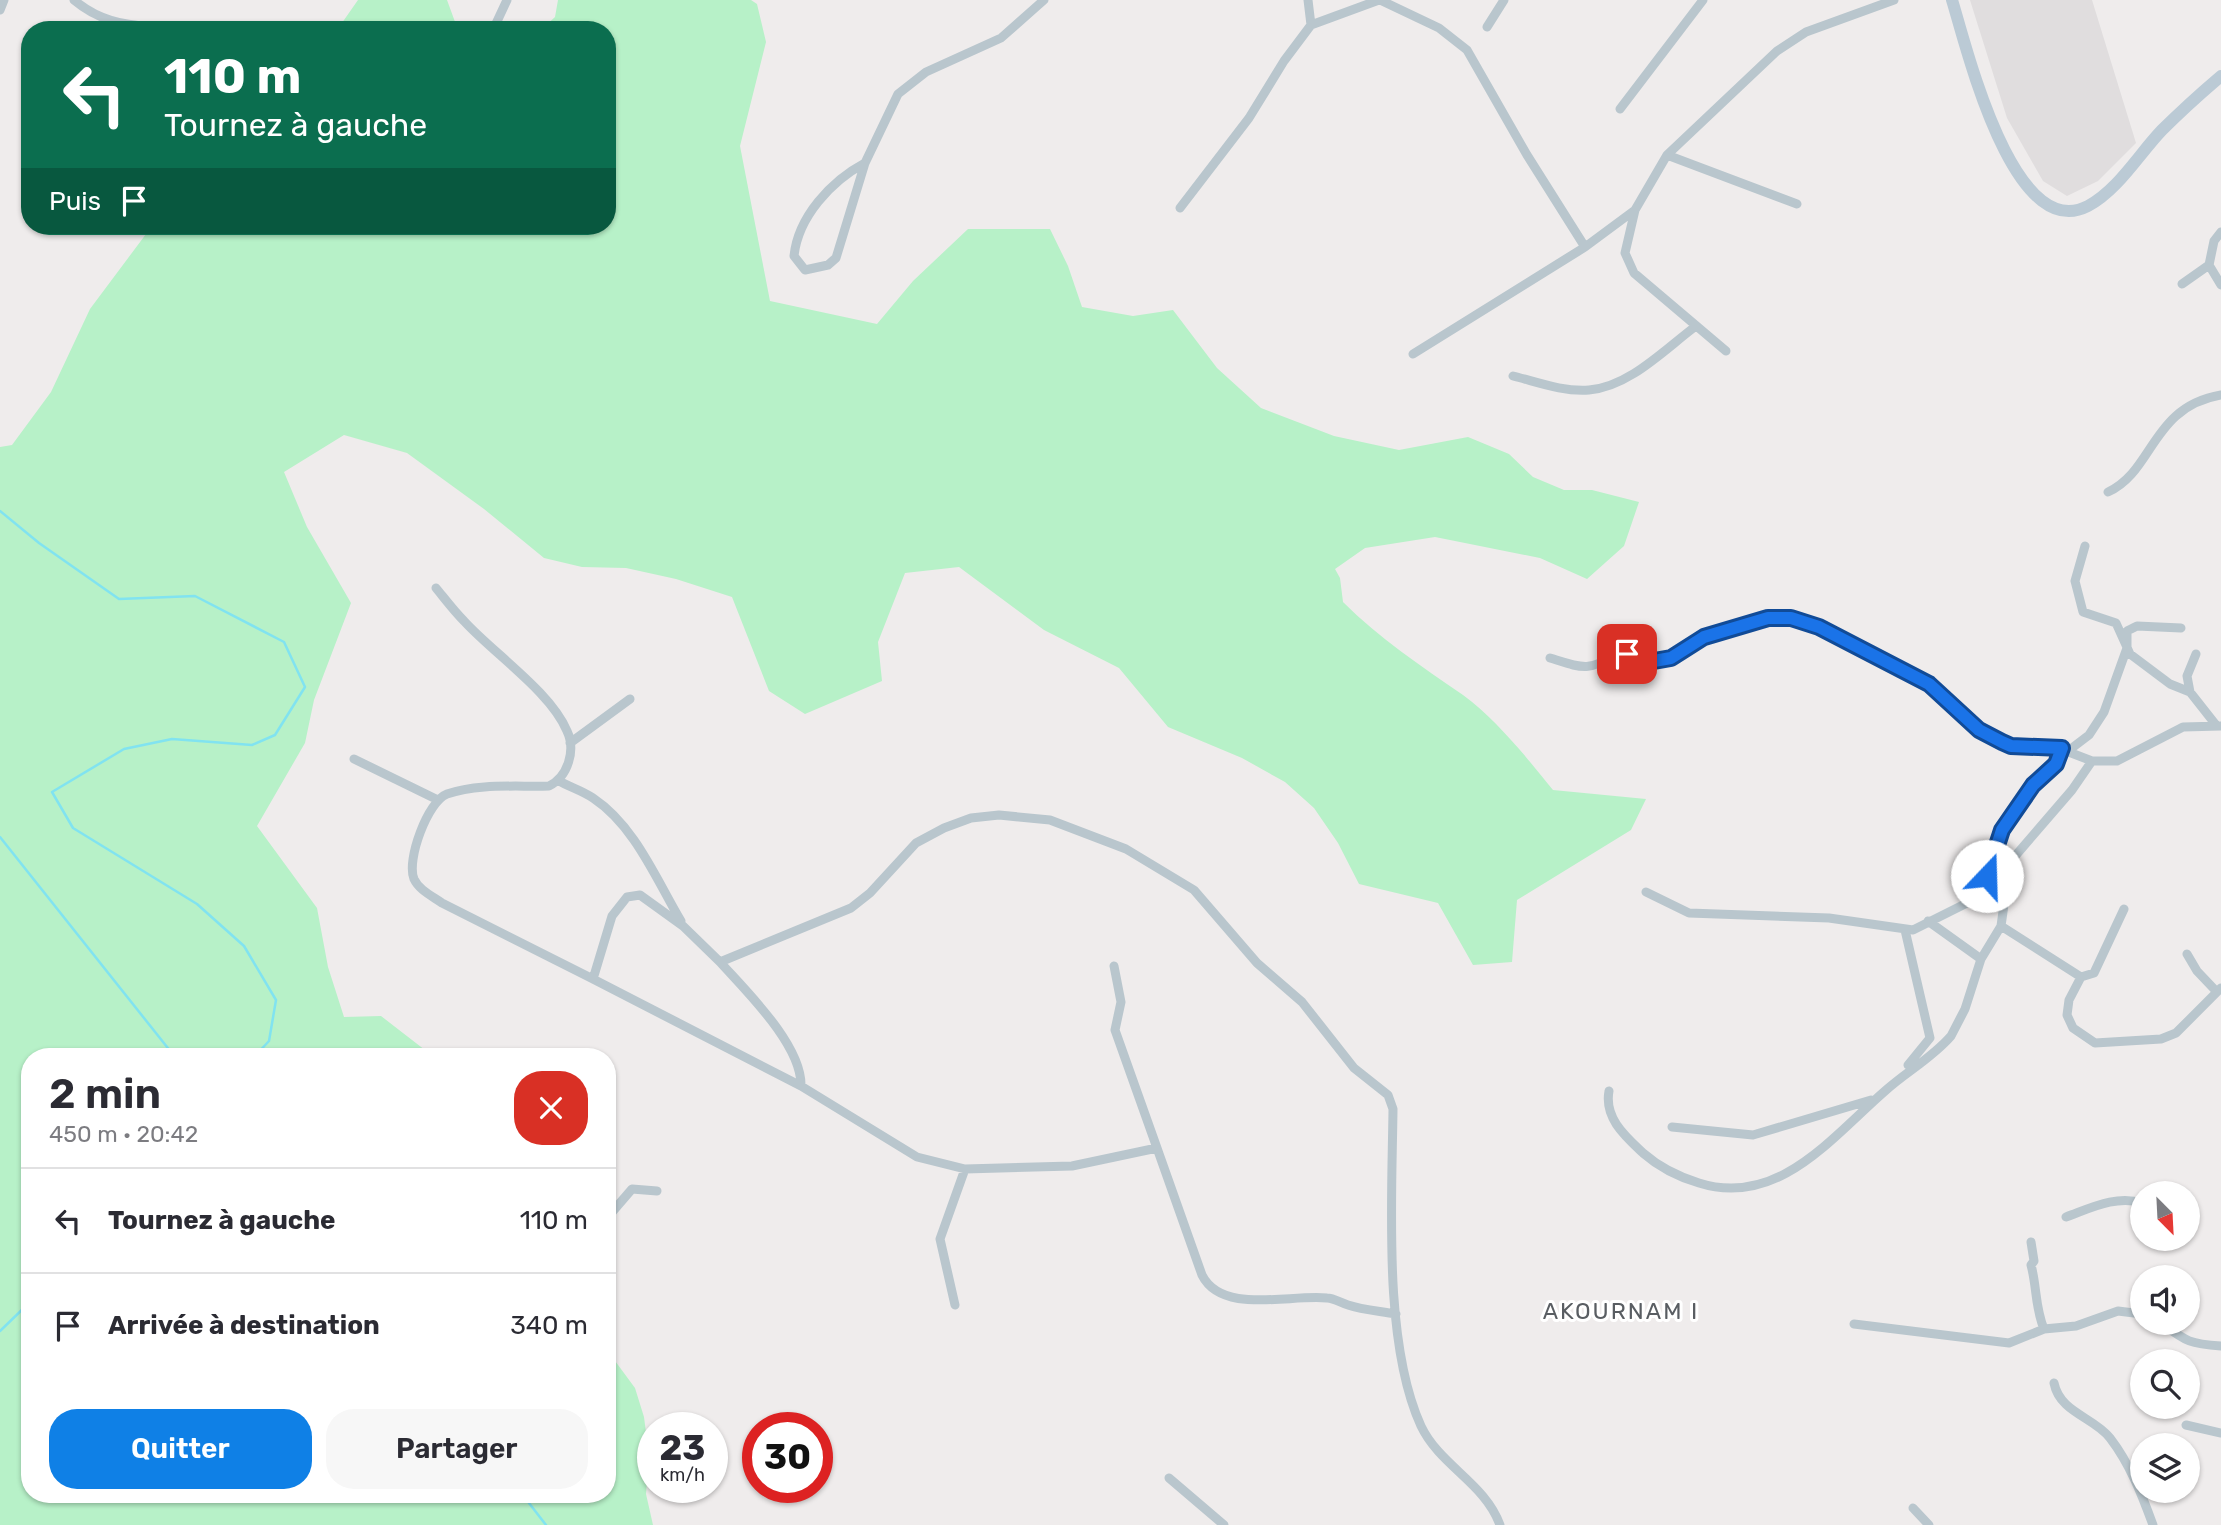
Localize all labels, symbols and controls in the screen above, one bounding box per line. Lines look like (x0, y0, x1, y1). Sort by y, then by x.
text: 110 m (164, 47, 301, 105)
icon: left (49, 49, 140, 140)
text: Tournez à gauche (164, 106, 427, 144)
icon: arrive (115, 182, 153, 220)
text: Puis (49, 186, 101, 217)
pin (1597, 624, 1657, 684)
icon: arrive (1608, 635, 1646, 673)
position arrow (1950, 839, 2024, 913)
text: 2 min (49, 1069, 161, 1119)
button: close (514, 1071, 588, 1145)
text: 450 m · 20:42 (49, 1120, 198, 1148)
north arrow (2130, 1181, 2200, 1251)
map controls (2130, 1181, 2200, 1503)
icon: left (49, 1202, 87, 1240)
text: Tournez à gauche (108, 1205, 336, 1236)
text: 110 m (520, 1205, 588, 1236)
button: sound (2130, 1265, 2200, 1335)
district label: AKOURNAM I (1543, 1297, 1699, 1325)
icon: arrive (49, 1307, 87, 1345)
text: Arrivée à destination (108, 1310, 380, 1341)
text: 340 m (510, 1310, 588, 1341)
button: search (2130, 1349, 2200, 1419)
button: Quitter (49, 1409, 312, 1489)
button: Partager (326, 1409, 588, 1489)
speed limit sign: 30 (742, 1412, 833, 1503)
text: 23 (660, 1427, 705, 1469)
button: layers (2130, 1433, 2200, 1503)
text: km/h (660, 1464, 705, 1486)

